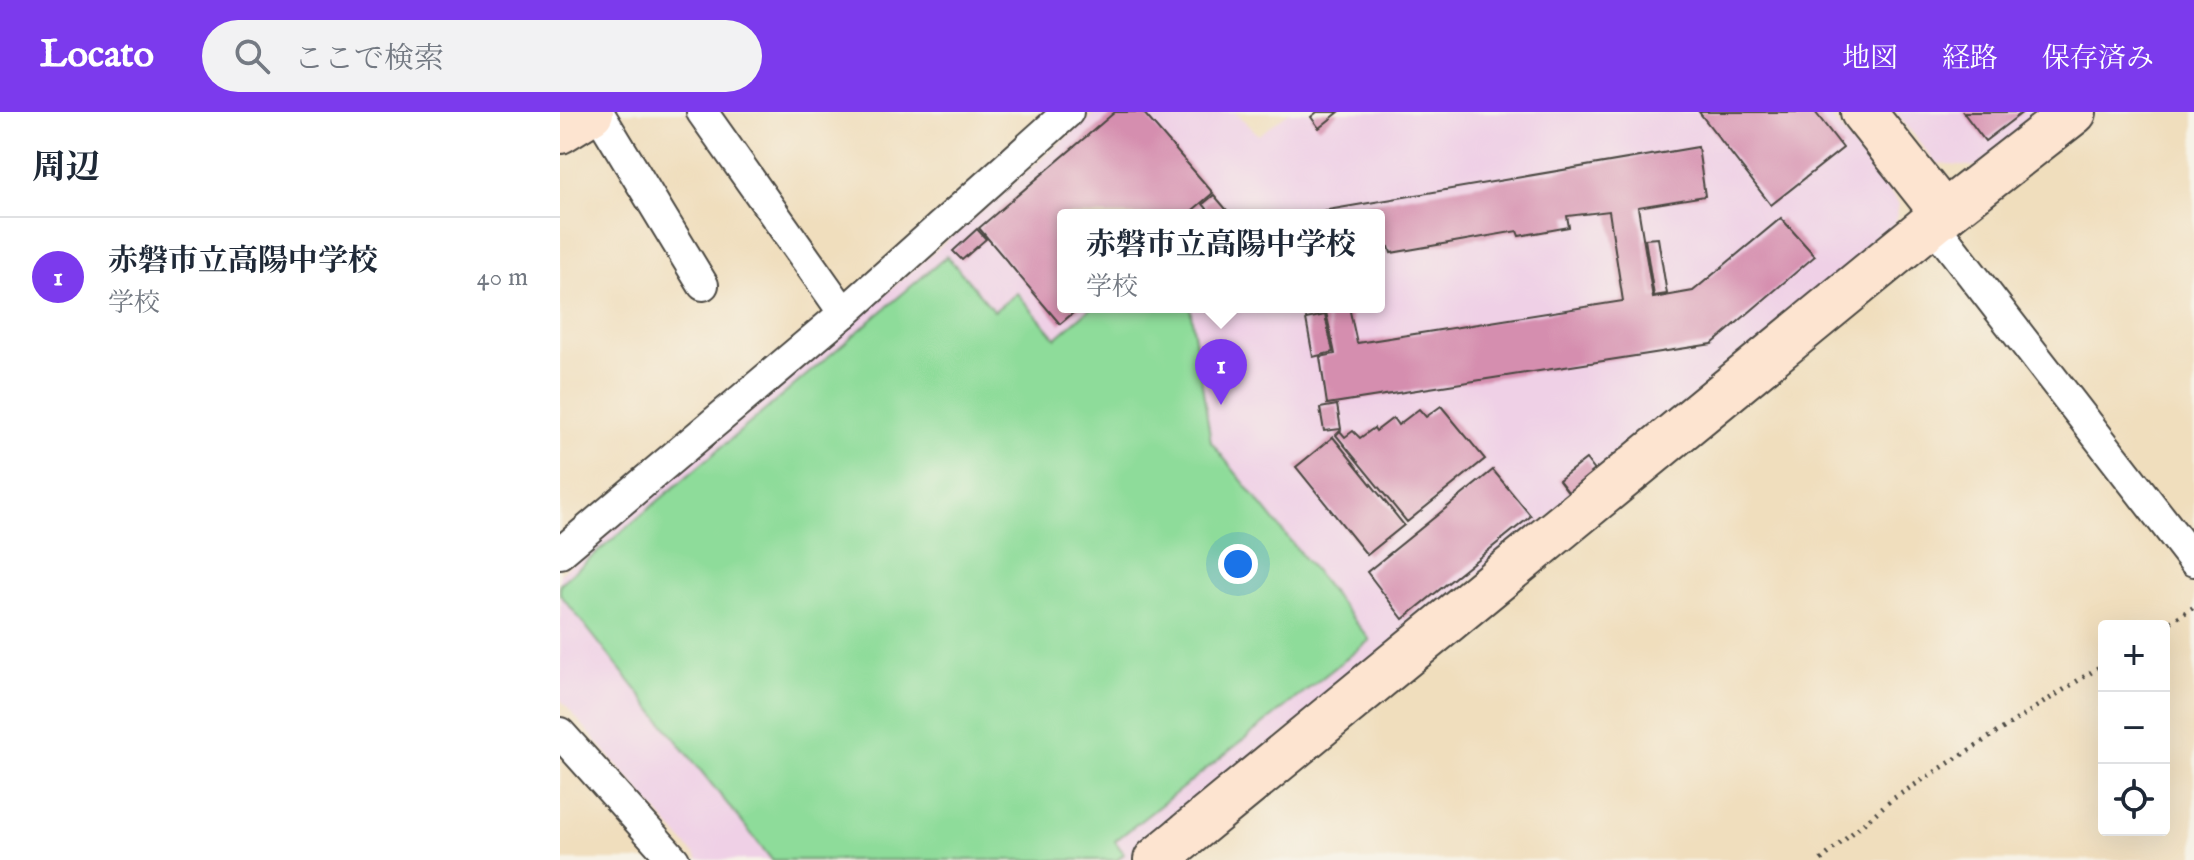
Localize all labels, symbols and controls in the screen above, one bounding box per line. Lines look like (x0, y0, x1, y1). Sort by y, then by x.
search box (202, 20, 762, 92)
text: Locato (40, 32, 154, 80)
icon: search (230, 34, 274, 78)
text: ここで検索 (294, 41, 444, 79)
text: 地図 (1842, 42, 1898, 77)
text: 経路 (1942, 42, 1998, 77)
text: 保存済み (2042, 42, 2154, 77)
text: 周辺 (32, 147, 100, 190)
popup (1057, 209, 1385, 313)
text: 赤磐市立高陽中学校 (1086, 227, 1356, 265)
text: 赤磐市立高陽中学校 (108, 243, 378, 281)
text: 1 (53, 261, 63, 294)
text: 40 m (477, 261, 528, 294)
text: 学校 (1086, 271, 1138, 304)
text: 学校 (108, 287, 160, 320)
pin: 1 (1195, 339, 1247, 405)
your location (1218, 544, 1258, 584)
map controls (2098, 620, 2170, 836)
button: + (2098, 620, 2170, 692)
button: − (2098, 692, 2170, 764)
button: locate (2098, 764, 2170, 836)

